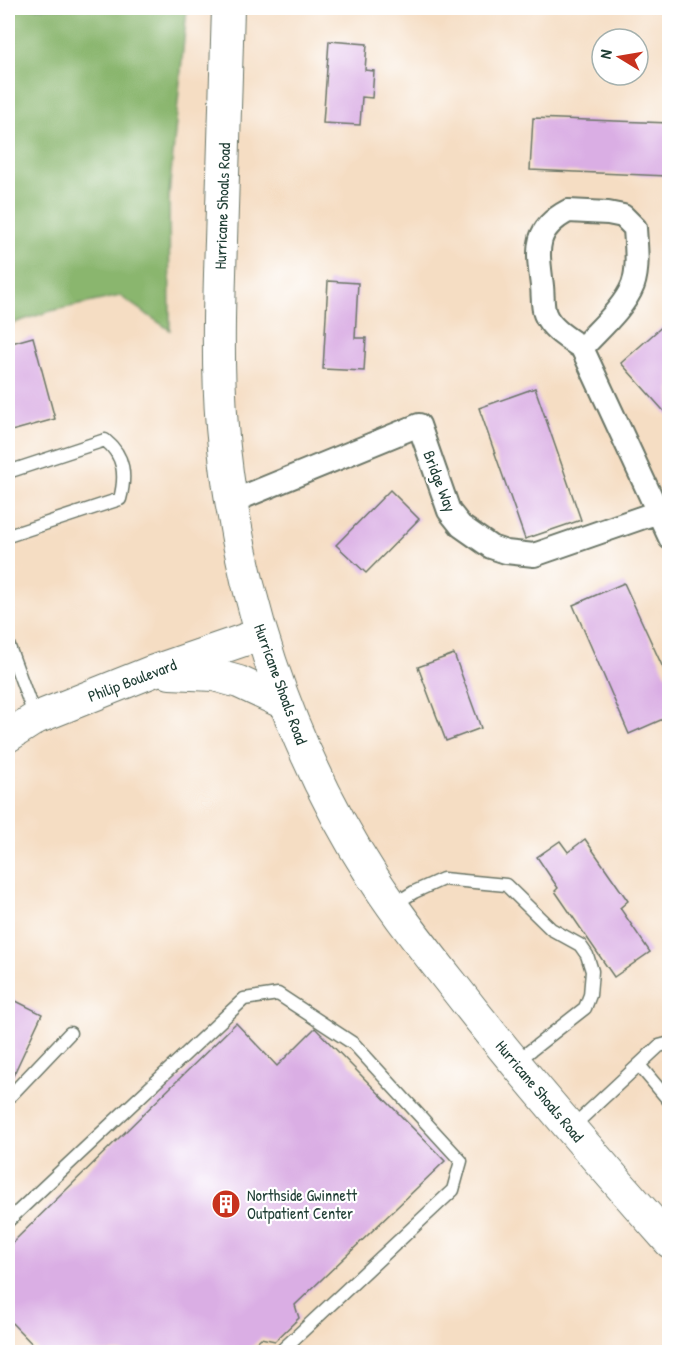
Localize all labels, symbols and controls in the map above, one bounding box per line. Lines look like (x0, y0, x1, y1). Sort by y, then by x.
north arrow (590, 27, 650, 87)
text: N (594, 47, 617, 60)
street label: Hurricane Shoals Road (209, 142, 235, 270)
street label: Bridge Way (418, 447, 462, 515)
street label: Hurricane Shoals Road (249, 621, 313, 747)
street label: Philip Boulevard (85, 653, 179, 707)
street label: Hurricane Shoals Road (491, 1035, 589, 1147)
place label: Northside Gwinnett Outpatient Center (247, 1184, 357, 1224)
building icon: Northside Gwinnett Outpatient Center (210, 1188, 242, 1220)

